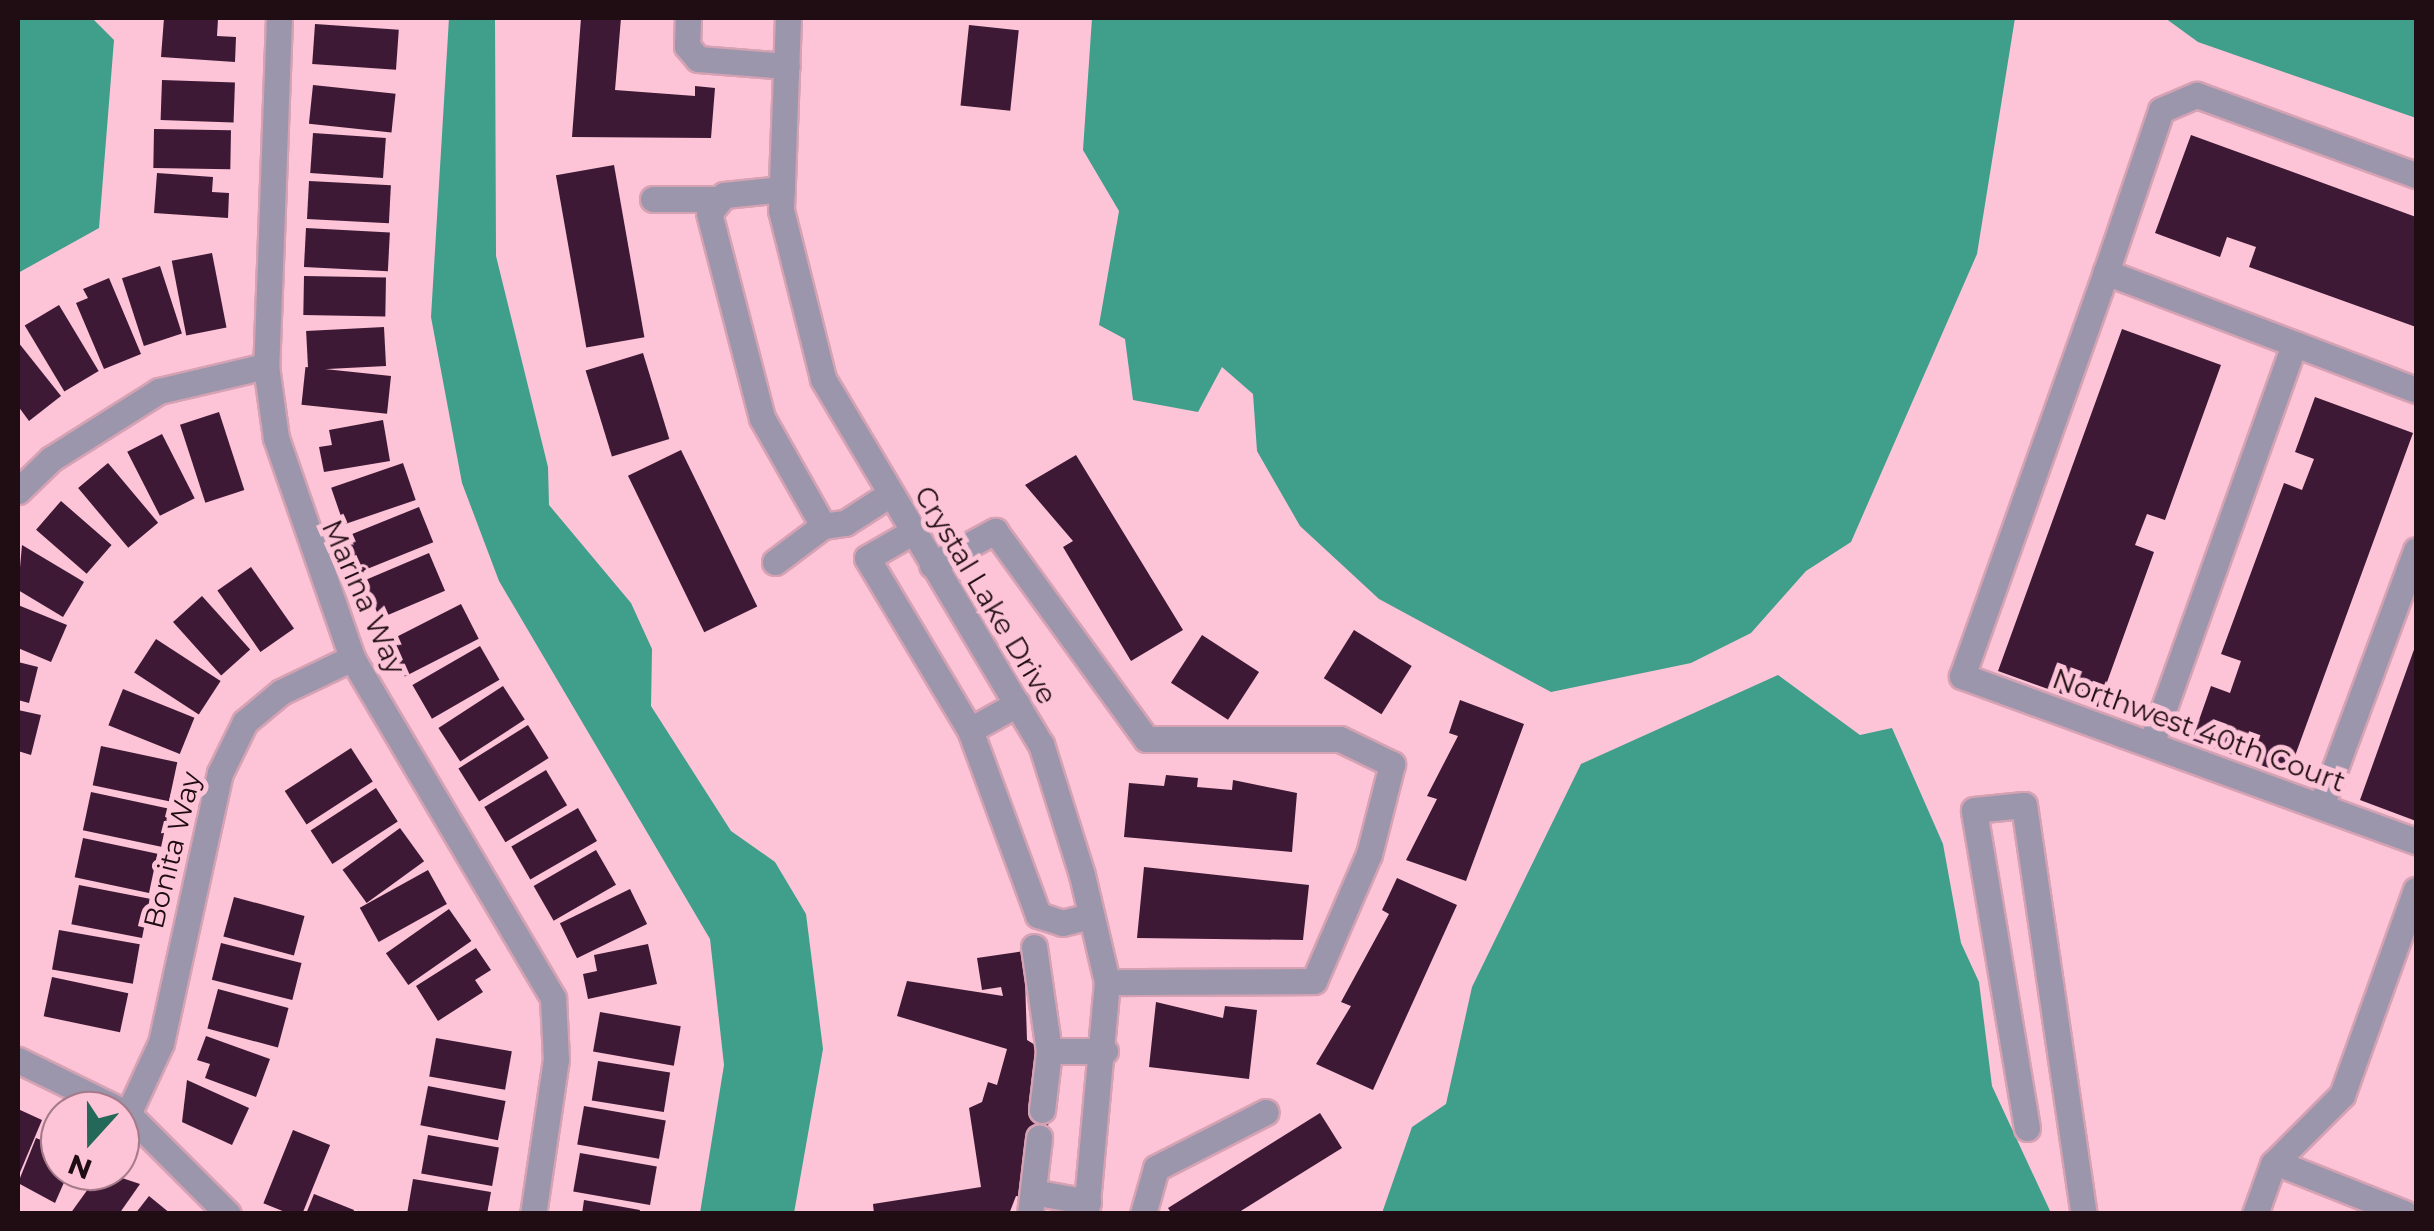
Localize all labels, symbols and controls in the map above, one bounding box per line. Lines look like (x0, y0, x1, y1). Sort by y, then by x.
street label: Crystal Lake Drive (908, 480, 1064, 710)
street label: Marina Way (315, 515, 413, 679)
street label: Northwest 40th Court (2048, 661, 2350, 799)
street label: Bonita Way (136, 768, 208, 932)
north arrow (40, 1091, 140, 1191)
text: N (63, 1147, 97, 1187)

